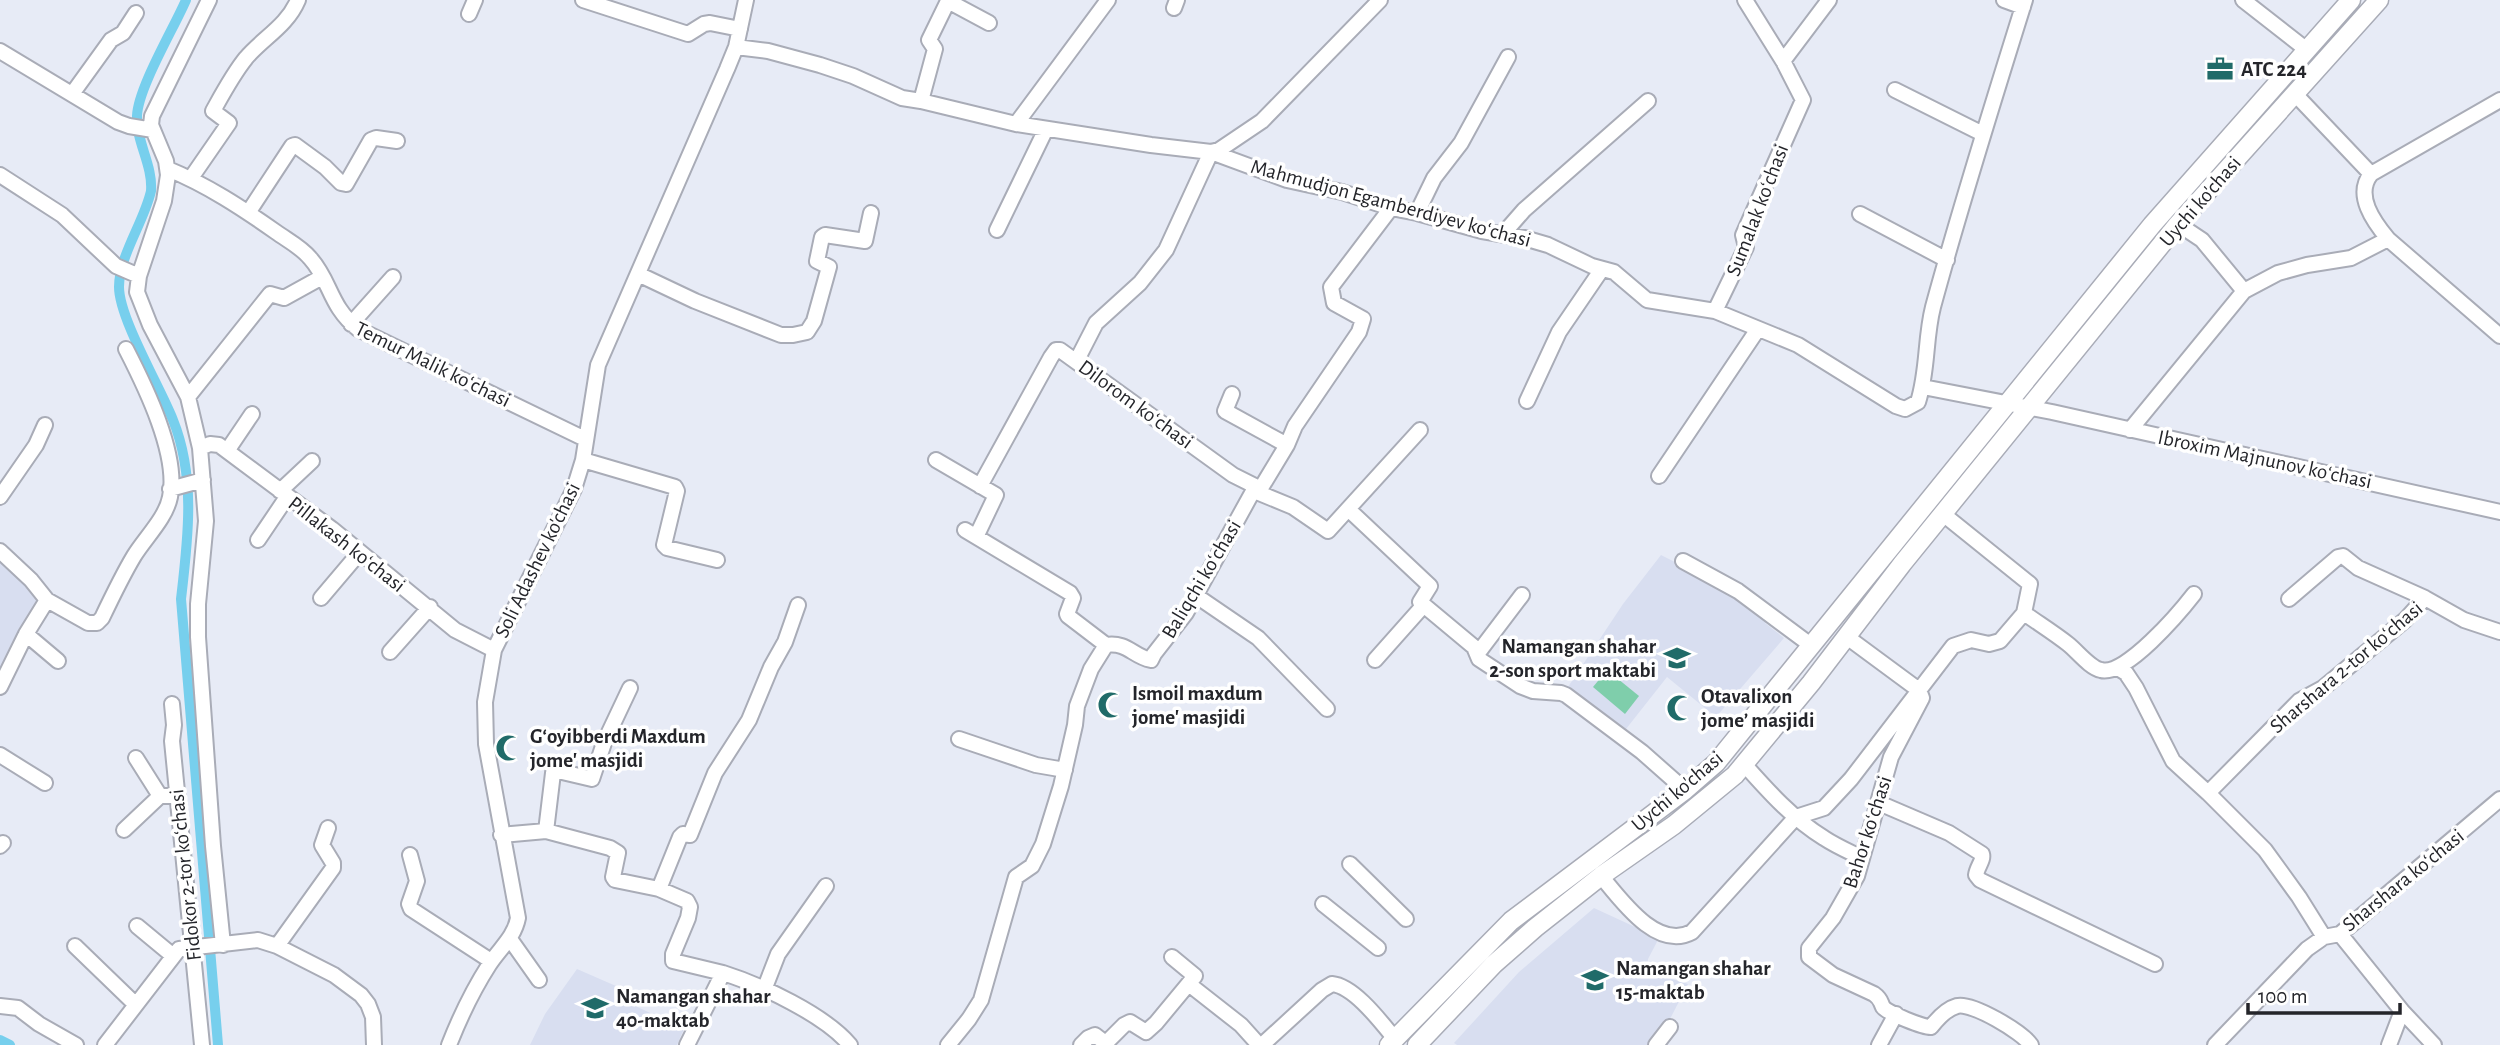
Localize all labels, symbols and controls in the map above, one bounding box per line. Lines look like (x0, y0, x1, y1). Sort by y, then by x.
office icon: ATC 224 (2205, 54, 2235, 84)
place label: ATC 224 (2241, 59, 2307, 80)
street label: Sumalak koʻchasi (1723, 141, 1792, 279)
street label: Uychi ko'chasi (2156, 152, 2245, 251)
street label: Mahmudjon Egamberdiyev koʻchasi (1249, 156, 1533, 251)
street label: Temur Malik koʻchasi (352, 318, 514, 411)
street label: Dilorom koʻchasi (1075, 356, 1197, 453)
street label: Ibroxim Majnunov koʻchasi (2156, 427, 2374, 492)
street label: Soli Adashev ko'chasi (491, 480, 584, 641)
street label: Pillakash koʻchasi (284, 492, 409, 596)
street label: Baliqchi koʻchasi (1158, 516, 1245, 642)
street label: Sharshara 2-tor koʻchasi (2266, 598, 2427, 737)
place label: Namangan shahar 2-son sport maktabi (1489, 636, 1657, 681)
school or university icon: Namangan shahar 2-son sport maktabi (1662, 643, 1692, 673)
place label: Ismoil maxdum jome' masjidi (1132, 683, 1263, 728)
place label: Otavalixon jome’ masjidi (1701, 686, 1814, 731)
mosque icon: Ismoil maxdum jome' masjidi (1096, 690, 1126, 720)
mosque icon: Otavalixon jome’ masjidi (1665, 693, 1695, 723)
place label: Gʻoyibberdi Maxdum jome' masjidi (530, 726, 706, 771)
mosque icon: Gʻoyibberdi Maxdum jome' masjidi (494, 733, 524, 763)
street label: Uychi ko'chasi (1628, 747, 1727, 835)
street label: Bahor koʻchasi (1839, 773, 1896, 891)
street label: Fidokor 2-tor koʻchasi (166, 788, 205, 962)
street label: Sharshara koʻchasi (2339, 825, 2468, 936)
place label: Namangan shahar 15-maktab (1616, 958, 1771, 1003)
school or university icon: Namangan shahar 15-maktab (1580, 965, 1610, 995)
scale bar (2248, 972, 2400, 1016)
place label: Namangan shahar 40-maktab (616, 986, 771, 1031)
text: 100 m (2258, 986, 2308, 1007)
school or university icon: Namangan shahar 40-maktab (580, 993, 610, 1023)

